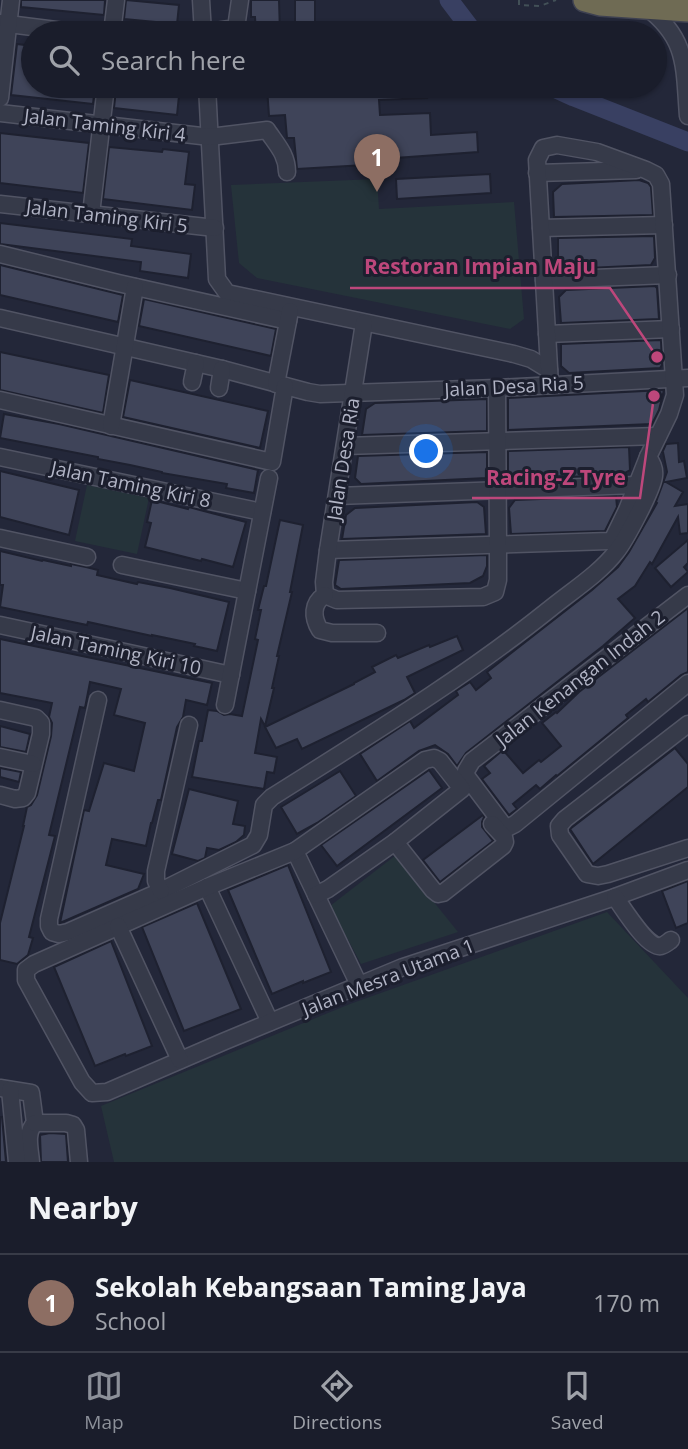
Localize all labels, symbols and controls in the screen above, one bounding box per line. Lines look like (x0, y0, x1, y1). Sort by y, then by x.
search box (21, 21, 667, 98)
icon: search (45, 41, 83, 79)
text: Search here (101, 42, 246, 78)
street label: Jalan Taming Kiri 4 (21, 102, 187, 148)
pin: 1 (354, 134, 400, 192)
street label: Jalan Taming Kiri 5 (23, 193, 189, 239)
callout: Restoran Impian Maju (350, 246, 610, 288)
text: Restoran Impian Maju (364, 252, 596, 280)
street label: Jalan Desa Ria 5 (442, 369, 584, 403)
street label: Jalan Desa Ria (320, 396, 366, 524)
your location (409, 434, 443, 468)
street label: Jalan Taming Kiri 8 (47, 454, 213, 514)
callout: Racing-Z Tyre (472, 456, 640, 498)
text: Racing-Z Tyre (486, 463, 626, 491)
street label: Jalan Kenangan Indah 2 (489, 604, 670, 753)
street label: Jalan Taming Kiri 10 (26, 619, 204, 681)
street label: Jalan Mesra Utama 1 (296, 932, 478, 1023)
text: Nearby (28, 1187, 138, 1228)
text: Sekolah Kebangsaan Taming Jaya (95, 1269, 527, 1305)
text: 1 (44, 1287, 58, 1319)
text: 170 m (593, 1287, 660, 1319)
text: School (95, 1305, 166, 1337)
tab: Map (84, 1367, 124, 1435)
tab: Directions (292, 1367, 382, 1435)
tab: Saved (551, 1367, 604, 1435)

